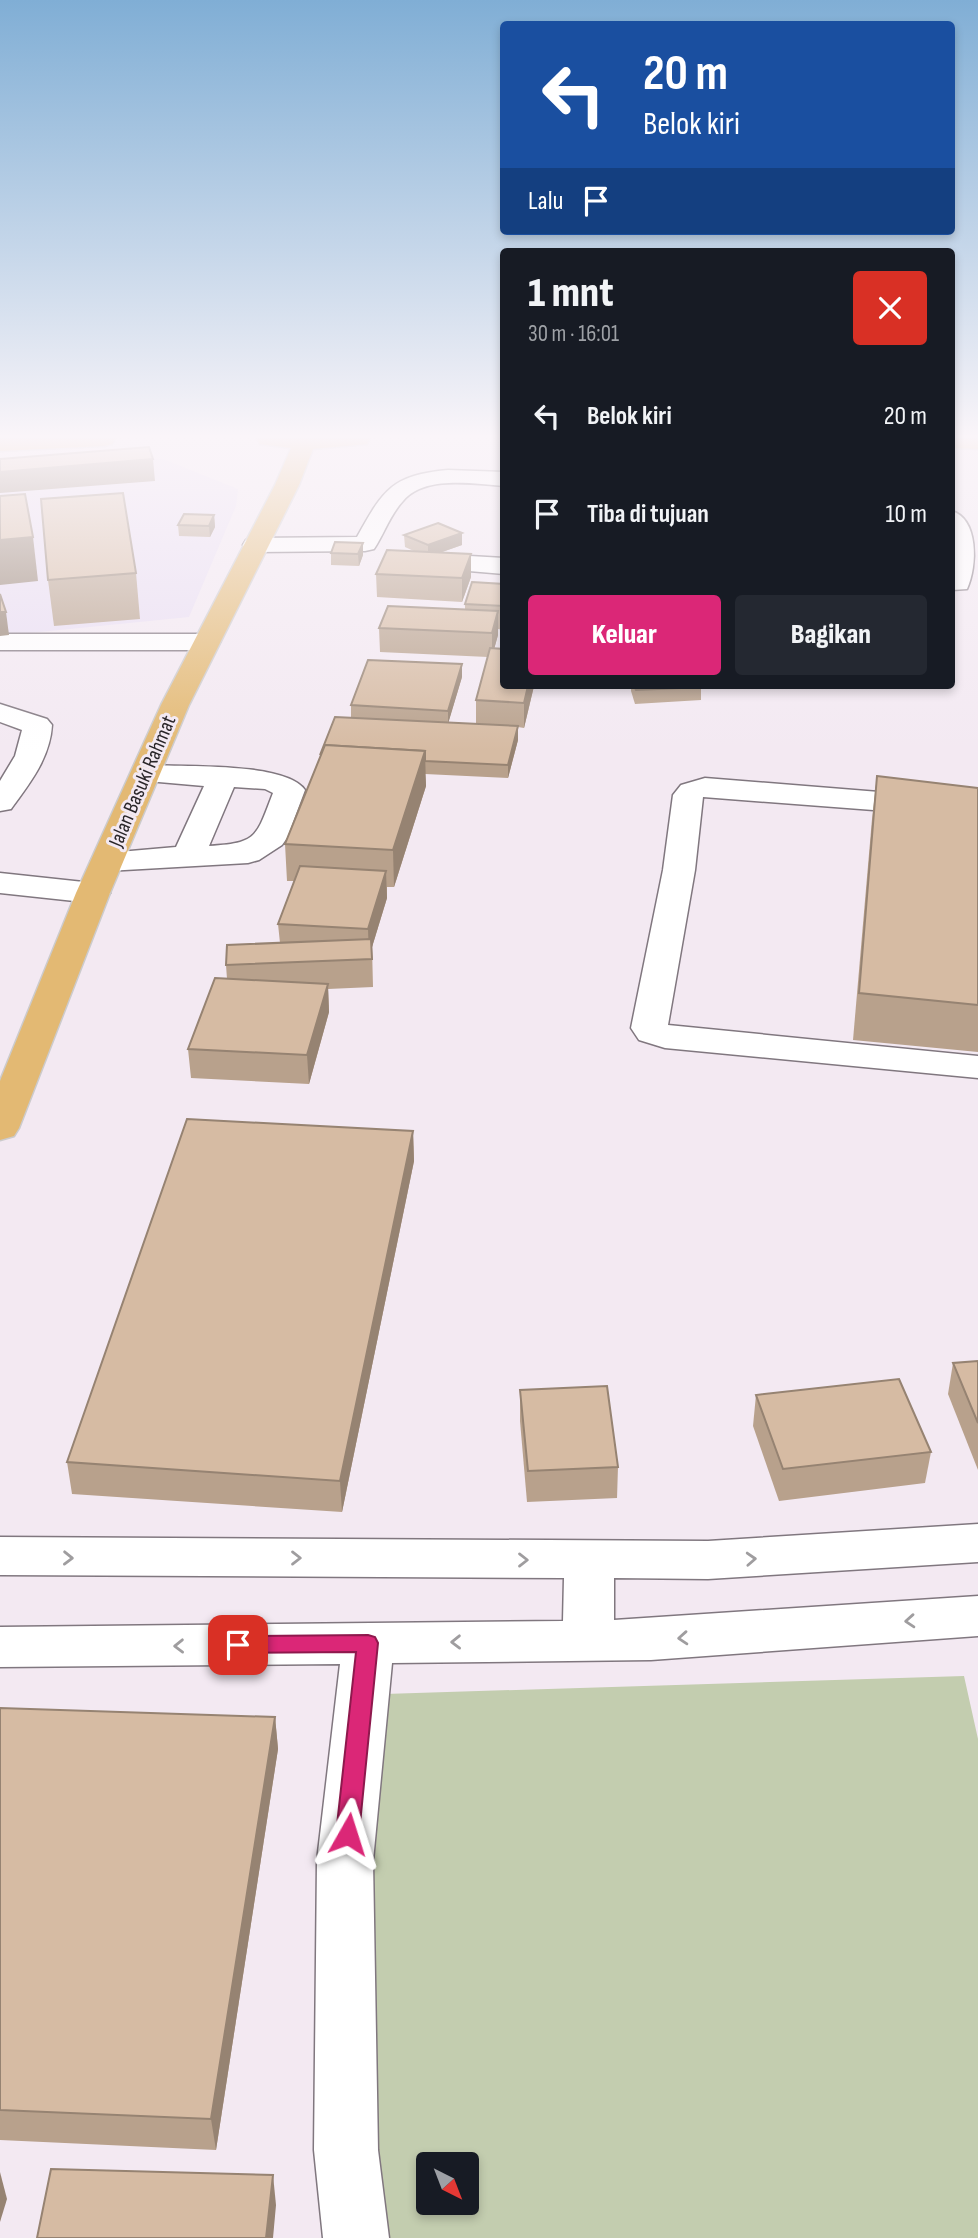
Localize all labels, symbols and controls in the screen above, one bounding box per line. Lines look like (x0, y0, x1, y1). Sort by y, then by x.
text: 20 m (643, 45, 728, 104)
icon: left (528, 49, 619, 140)
text: Belok kiri (643, 105, 740, 144)
icon: arrive (577, 182, 615, 220)
text: Lalu (528, 186, 563, 217)
text: 1 mnt (528, 268, 613, 319)
button: close (853, 271, 927, 345)
text: 30 m · 16:01 (528, 320, 619, 348)
icon: left (528, 397, 566, 435)
text: Belok kiri (587, 401, 672, 432)
text: 20 m (884, 401, 927, 432)
icon: arrive (528, 495, 566, 533)
text: Tiba di tujuan (587, 499, 709, 530)
text: 10 m (885, 499, 927, 530)
button: Keluar (528, 595, 721, 675)
button: Bagikan (735, 595, 927, 675)
street label: Jalan Basuki Rahmat (103, 712, 181, 852)
one-way arrow (63, 1550, 74, 1566)
one-way arrow (291, 1550, 301, 1566)
one-way arrow (745, 1551, 756, 1566)
one-way arrow (518, 1552, 529, 1568)
one-way arrow (904, 1613, 915, 1628)
pin (208, 1615, 268, 1675)
icon: arrive (219, 1626, 257, 1664)
one-way arrow (677, 1630, 688, 1645)
one-way arrow (450, 1634, 460, 1650)
one-way arrow (173, 1638, 184, 1653)
position arrow (311, 1797, 385, 1871)
north arrow (416, 2152, 480, 2216)
map controls (416, 2152, 479, 2215)

